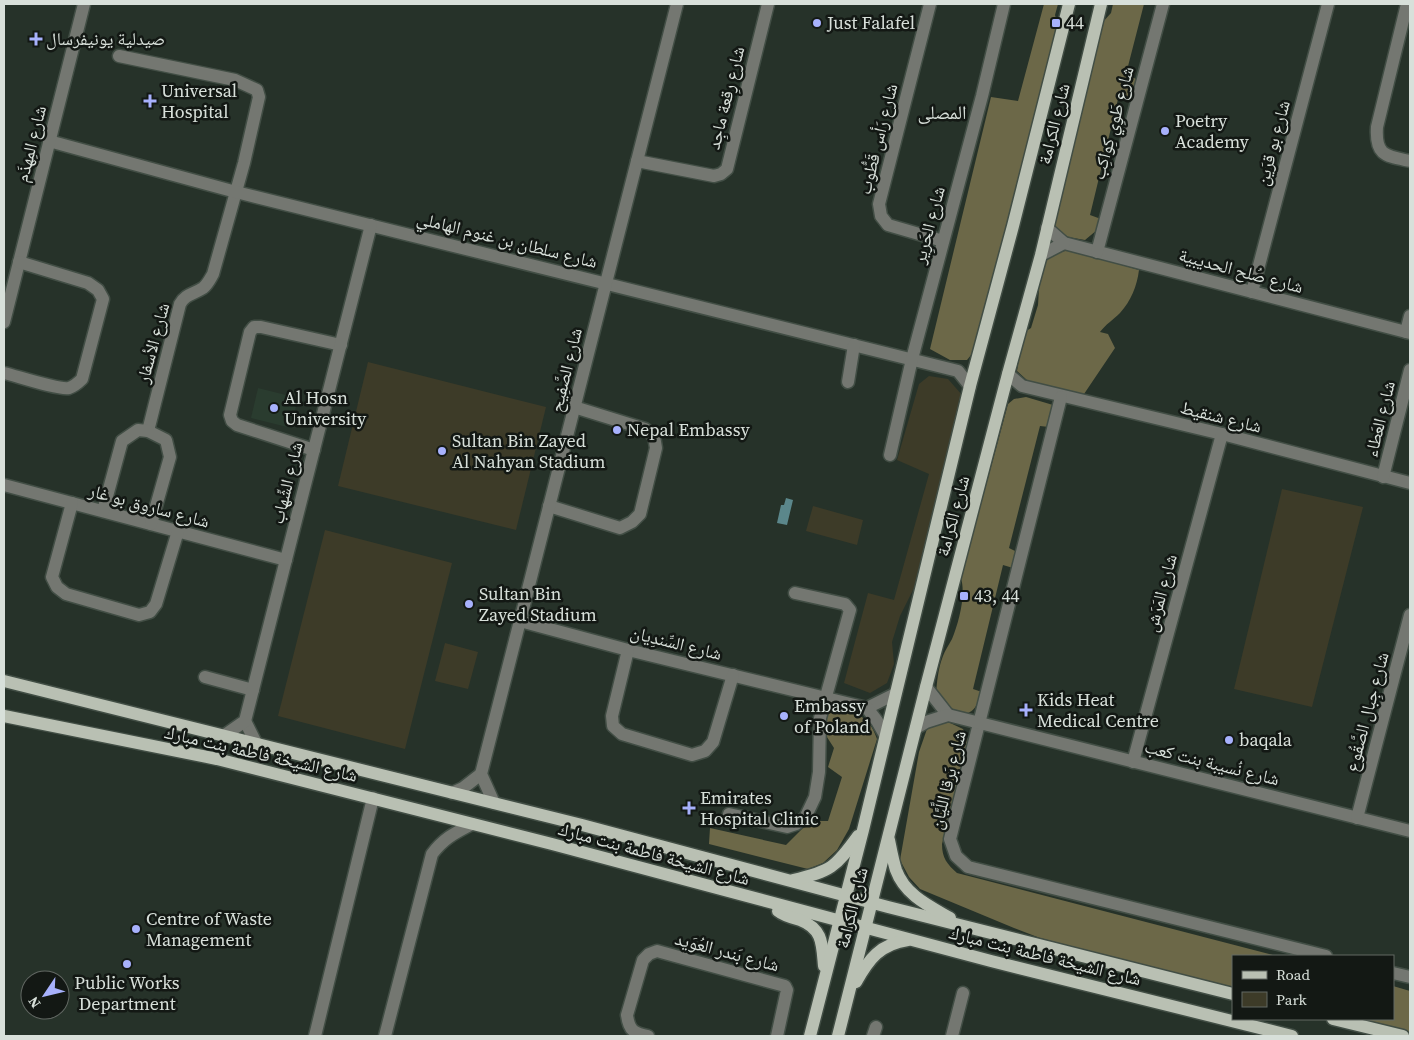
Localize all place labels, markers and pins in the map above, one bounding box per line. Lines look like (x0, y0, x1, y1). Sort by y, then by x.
place label: Just Falafel (826, 10, 915, 35)
place label: 44 (1066, 10, 1084, 35)
marker: Just Falafel (811, 17, 823, 29)
marker: 44 (1050, 17, 1062, 29)
place label: صيدلية يونيفرسال (46, 26, 165, 51)
marker: صيدلية يونيفرسال (30, 33, 42, 45)
place label: Universal Hospital (161, 78, 237, 124)
marker: Universal Hospital (143, 94, 157, 108)
place label: Poetry Academy (1175, 108, 1250, 154)
marker: Poetry Academy (1159, 125, 1171, 137)
place label: Al Hosn University (284, 385, 367, 431)
marker: Al Hosn University (268, 402, 280, 414)
place label: Nepal Embassy (627, 417, 750, 442)
marker: Nepal Embassy (611, 424, 623, 436)
place label: Sultan Bin Zayed Al Nahyan Stadium (452, 428, 605, 474)
marker: Sultan Bin Zayed Al Nahyan Stadium (436, 445, 448, 457)
place label: Sultan Bin Zayed Stadium (479, 581, 597, 627)
place label: 43, 44 (974, 583, 1020, 608)
marker: 43, 44 (958, 590, 970, 602)
marker: Sultan Bin Zayed Stadium (463, 598, 475, 610)
place label: Kids Heat Medical Centre (1037, 687, 1159, 733)
place label: Embassy of Poland (794, 693, 870, 739)
marker: Kids Heat Medical Centre (1019, 703, 1033, 717)
marker: Embassy of Poland (778, 710, 790, 722)
place label: baqala (1239, 727, 1293, 752)
marker: baqala (1223, 734, 1235, 746)
place label: Emirates Hospital Clinic (700, 785, 819, 831)
marker: Emirates Hospital Clinic (682, 801, 696, 815)
place label: Centre of Waste Management (146, 906, 272, 952)
marker: Centre of Waste Management (130, 923, 142, 935)
marker: Public Works Department (121, 958, 133, 970)
place label: Public Works Department (74, 970, 180, 1016)

